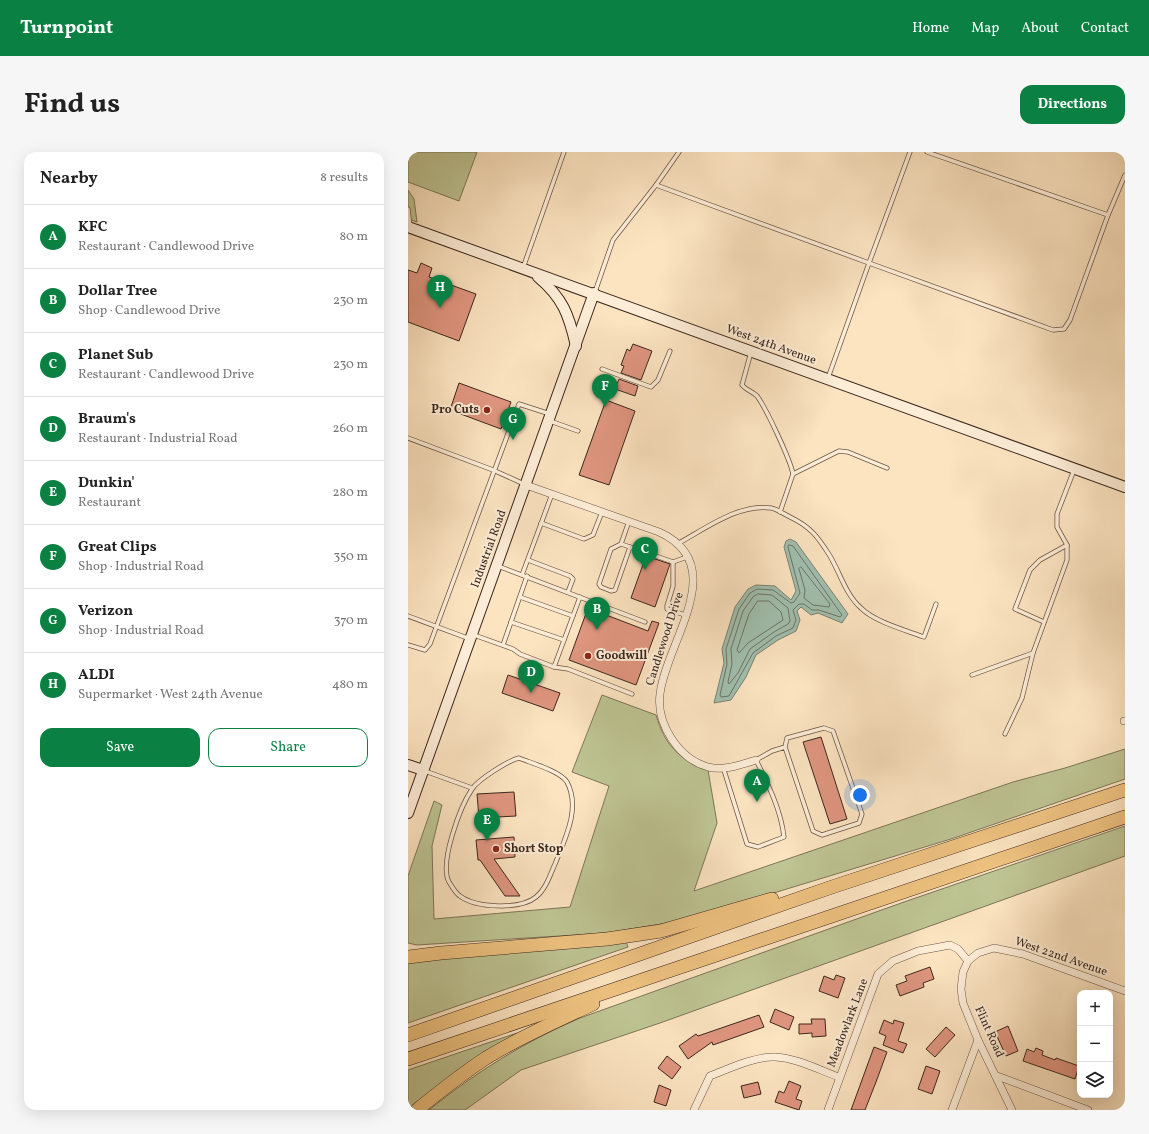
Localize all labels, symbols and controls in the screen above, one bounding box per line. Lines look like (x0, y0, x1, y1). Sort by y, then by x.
text: Turnpoint (20, 15, 113, 41)
text: Home (912, 19, 949, 38)
text: Map (971, 19, 999, 38)
text: About (1021, 19, 1059, 38)
text: Contact (1081, 19, 1129, 38)
text: Find us (24, 85, 120, 124)
button: Directions (1020, 85, 1125, 124)
text: Nearby (40, 167, 98, 190)
text: 8 results (320, 169, 368, 187)
text: KFC (78, 217, 107, 238)
text: A (48, 228, 58, 246)
text: 80 m (339, 228, 368, 246)
text: Restaurant · Candlewood Drive (78, 238, 254, 256)
pin: H (427, 275, 453, 308)
text: Dollar Tree (78, 281, 157, 302)
text: B (49, 292, 57, 310)
text: 230 m (333, 292, 368, 310)
text: Shop · Candlewood Drive (78, 302, 220, 320)
street label: West 24th Avenue (724, 321, 819, 369)
text: Planet Sub (78, 345, 153, 366)
text: C (49, 356, 57, 374)
text: 230 m (333, 356, 368, 374)
text: Restaurant · Candlewood Drive (78, 366, 254, 384)
pin: F (592, 374, 618, 407)
place label: Pro Cuts (431, 402, 479, 418)
marker: Pro Cuts (482, 405, 492, 415)
pin: G (500, 407, 526, 440)
text: Braum's (78, 409, 136, 430)
text: D (48, 420, 58, 438)
text: 260 m (333, 420, 368, 438)
text: Restaurant · Industrial Road (78, 430, 238, 448)
text: Dunkin' (78, 473, 135, 494)
text: E (49, 484, 57, 502)
text: 280 m (332, 484, 368, 502)
text: Restaurant (78, 494, 141, 512)
street label: Industrial Road (467, 508, 511, 590)
text: Great Clips (78, 537, 157, 558)
pin: C (632, 537, 658, 570)
text: F (49, 548, 57, 566)
text: 350 m (333, 548, 368, 566)
text: Shop · Industrial Road (78, 558, 204, 576)
street label: Candlewood Drive (642, 590, 688, 688)
pin: B (584, 597, 610, 630)
text: Verizon (78, 601, 133, 622)
text: G (48, 612, 58, 630)
text: 370 m (334, 612, 368, 630)
text: Shop · Industrial Road (78, 622, 204, 640)
place label: Goodwill (596, 648, 647, 664)
marker: Goodwill (583, 651, 593, 661)
pin: D (518, 660, 544, 693)
text: ALDI (78, 665, 114, 686)
text: H (48, 676, 58, 694)
text: 480 m (332, 676, 368, 694)
text: Supermarket · West 24th Avenue (78, 686, 263, 704)
button: Save (40, 728, 200, 767)
button: Share (208, 728, 368, 767)
pin: A (744, 769, 770, 802)
your location (850, 785, 870, 805)
pin: E (474, 808, 500, 841)
place label: Short Stop (504, 841, 564, 857)
marker: Short Stop (491, 844, 501, 854)
street label: West 22nd Avenue (1013, 934, 1110, 980)
street label: Meadowlark Lane (824, 976, 872, 1070)
map controls (1077, 990, 1113, 1098)
button: + (1077, 990, 1113, 1026)
street label: Flint Road (971, 1004, 1008, 1060)
button: − (1077, 1026, 1113, 1062)
button: layers (1077, 1062, 1113, 1098)

